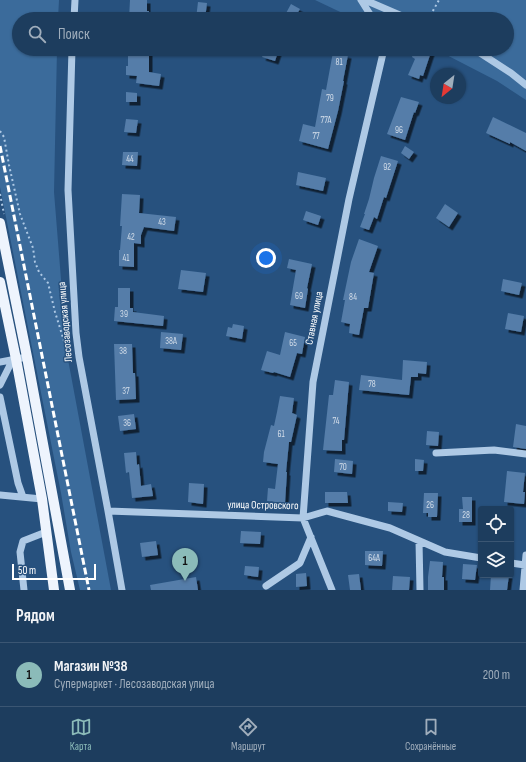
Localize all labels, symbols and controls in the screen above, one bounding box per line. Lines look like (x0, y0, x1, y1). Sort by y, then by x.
search box (12, 12, 514, 56)
icon: search (26, 23, 48, 45)
text: Поиск (58, 25, 90, 44)
house number: 81 (335, 57, 343, 68)
north arrow (430, 68, 466, 104)
house number: 79 (326, 93, 334, 104)
house number: 77А (321, 115, 332, 126)
house number: 96 (395, 125, 403, 136)
house number: 77 (312, 131, 320, 142)
house number: 44 (126, 154, 134, 165)
house number: 92 (383, 162, 391, 173)
house number: 43 (158, 217, 166, 228)
house number: 42 (127, 232, 135, 243)
your location (256, 248, 276, 268)
house number: 41 (123, 253, 130, 264)
street label: Лесозаводская улица (55, 281, 75, 363)
street label: Ставная улица (302, 290, 326, 346)
house number: 69 (295, 291, 303, 302)
house number: 84 (349, 292, 357, 303)
house number: 39 (120, 309, 128, 320)
house number: 38А (165, 336, 177, 347)
house number: 65 (289, 338, 297, 349)
house number: 38 (119, 346, 127, 357)
house number: 78 (368, 379, 376, 390)
house number: 37 (122, 386, 130, 397)
house number: 74 (333, 416, 340, 427)
house number: 36 (123, 418, 131, 429)
house number: 61 (277, 429, 285, 440)
house number: 70 (339, 462, 347, 473)
street label: улица Островского (227, 498, 299, 512)
house number: 26 (426, 500, 434, 511)
map controls (478, 506, 514, 578)
button: locate (478, 506, 514, 542)
house number: 28 (462, 510, 470, 521)
button: layers (478, 542, 514, 578)
pin: 1 (172, 548, 198, 581)
house number: 64А (368, 553, 380, 564)
scale bar (12, 562, 96, 581)
text: 50 m (18, 564, 36, 577)
text: Рядом (16, 606, 55, 626)
text: Магазин №38 (54, 657, 128, 676)
text: 1 (26, 667, 32, 683)
text: 200 m (483, 667, 510, 683)
text: Супермаркет · Лесозаводская улица (54, 676, 214, 692)
tab: Карта (70, 716, 92, 753)
tab: Маршрут (231, 716, 266, 753)
tab: Сохранённые (405, 716, 456, 753)

